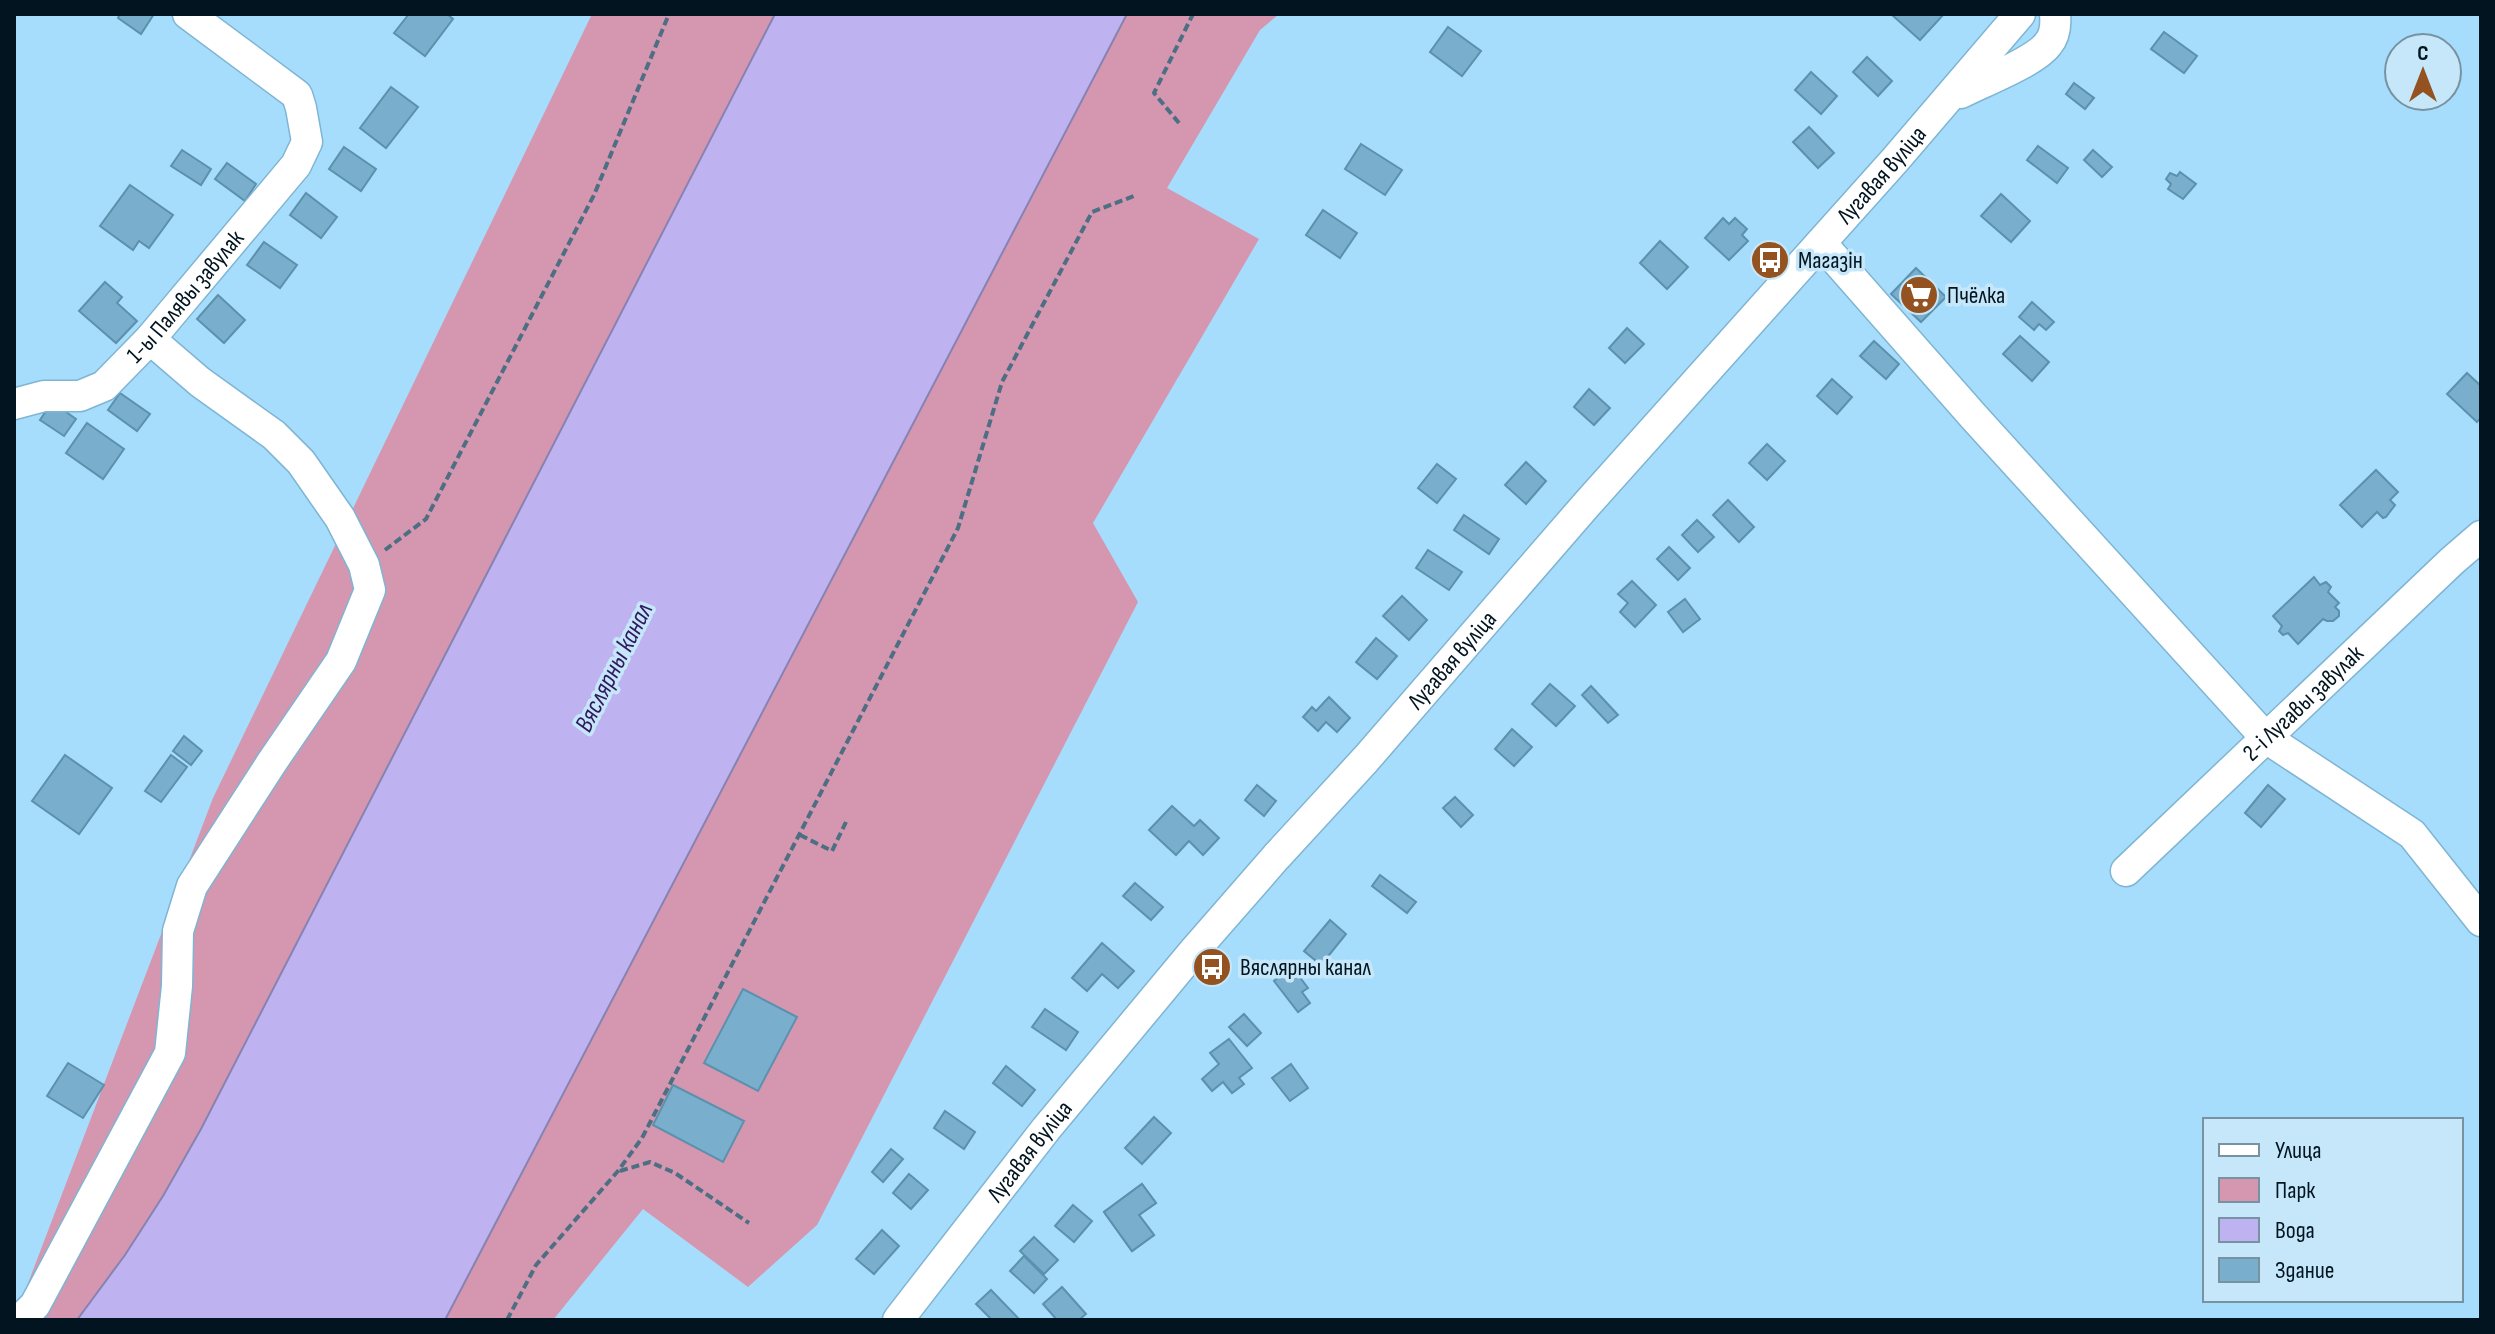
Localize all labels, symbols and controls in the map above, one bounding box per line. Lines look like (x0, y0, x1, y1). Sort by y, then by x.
north arrow (2383, 32, 2463, 112)
text: С (2417, 40, 2429, 67)
street label: Лугавая вуліца (1830, 120, 1933, 231)
street label: 1-ы Палявы завулак (121, 224, 251, 369)
bus stop icon: Магазін (1749, 239, 1791, 281)
place label: Магазін (1798, 246, 1863, 275)
supermarket icon: Пчёлка (1898, 274, 1940, 316)
place label: Пчёлка (1947, 281, 2005, 310)
water label: Вяслярны канал (569, 598, 660, 737)
street label: Лугавая вуліца (1401, 605, 1503, 716)
street label: 2-і Лугавы завулак (2237, 639, 2370, 767)
bus stop icon: Вяслярны канал (1191, 946, 1233, 988)
place label: Вяслярны канал (1240, 953, 1371, 982)
street label: Лугавая вуліца (980, 1095, 1078, 1209)
legend (2203, 1118, 2463, 1302)
text: Улица (2275, 1136, 2321, 1165)
text: Парк (2275, 1176, 2316, 1205)
text: Вода (2275, 1216, 2315, 1245)
text: Здание (2275, 1256, 2334, 1285)

